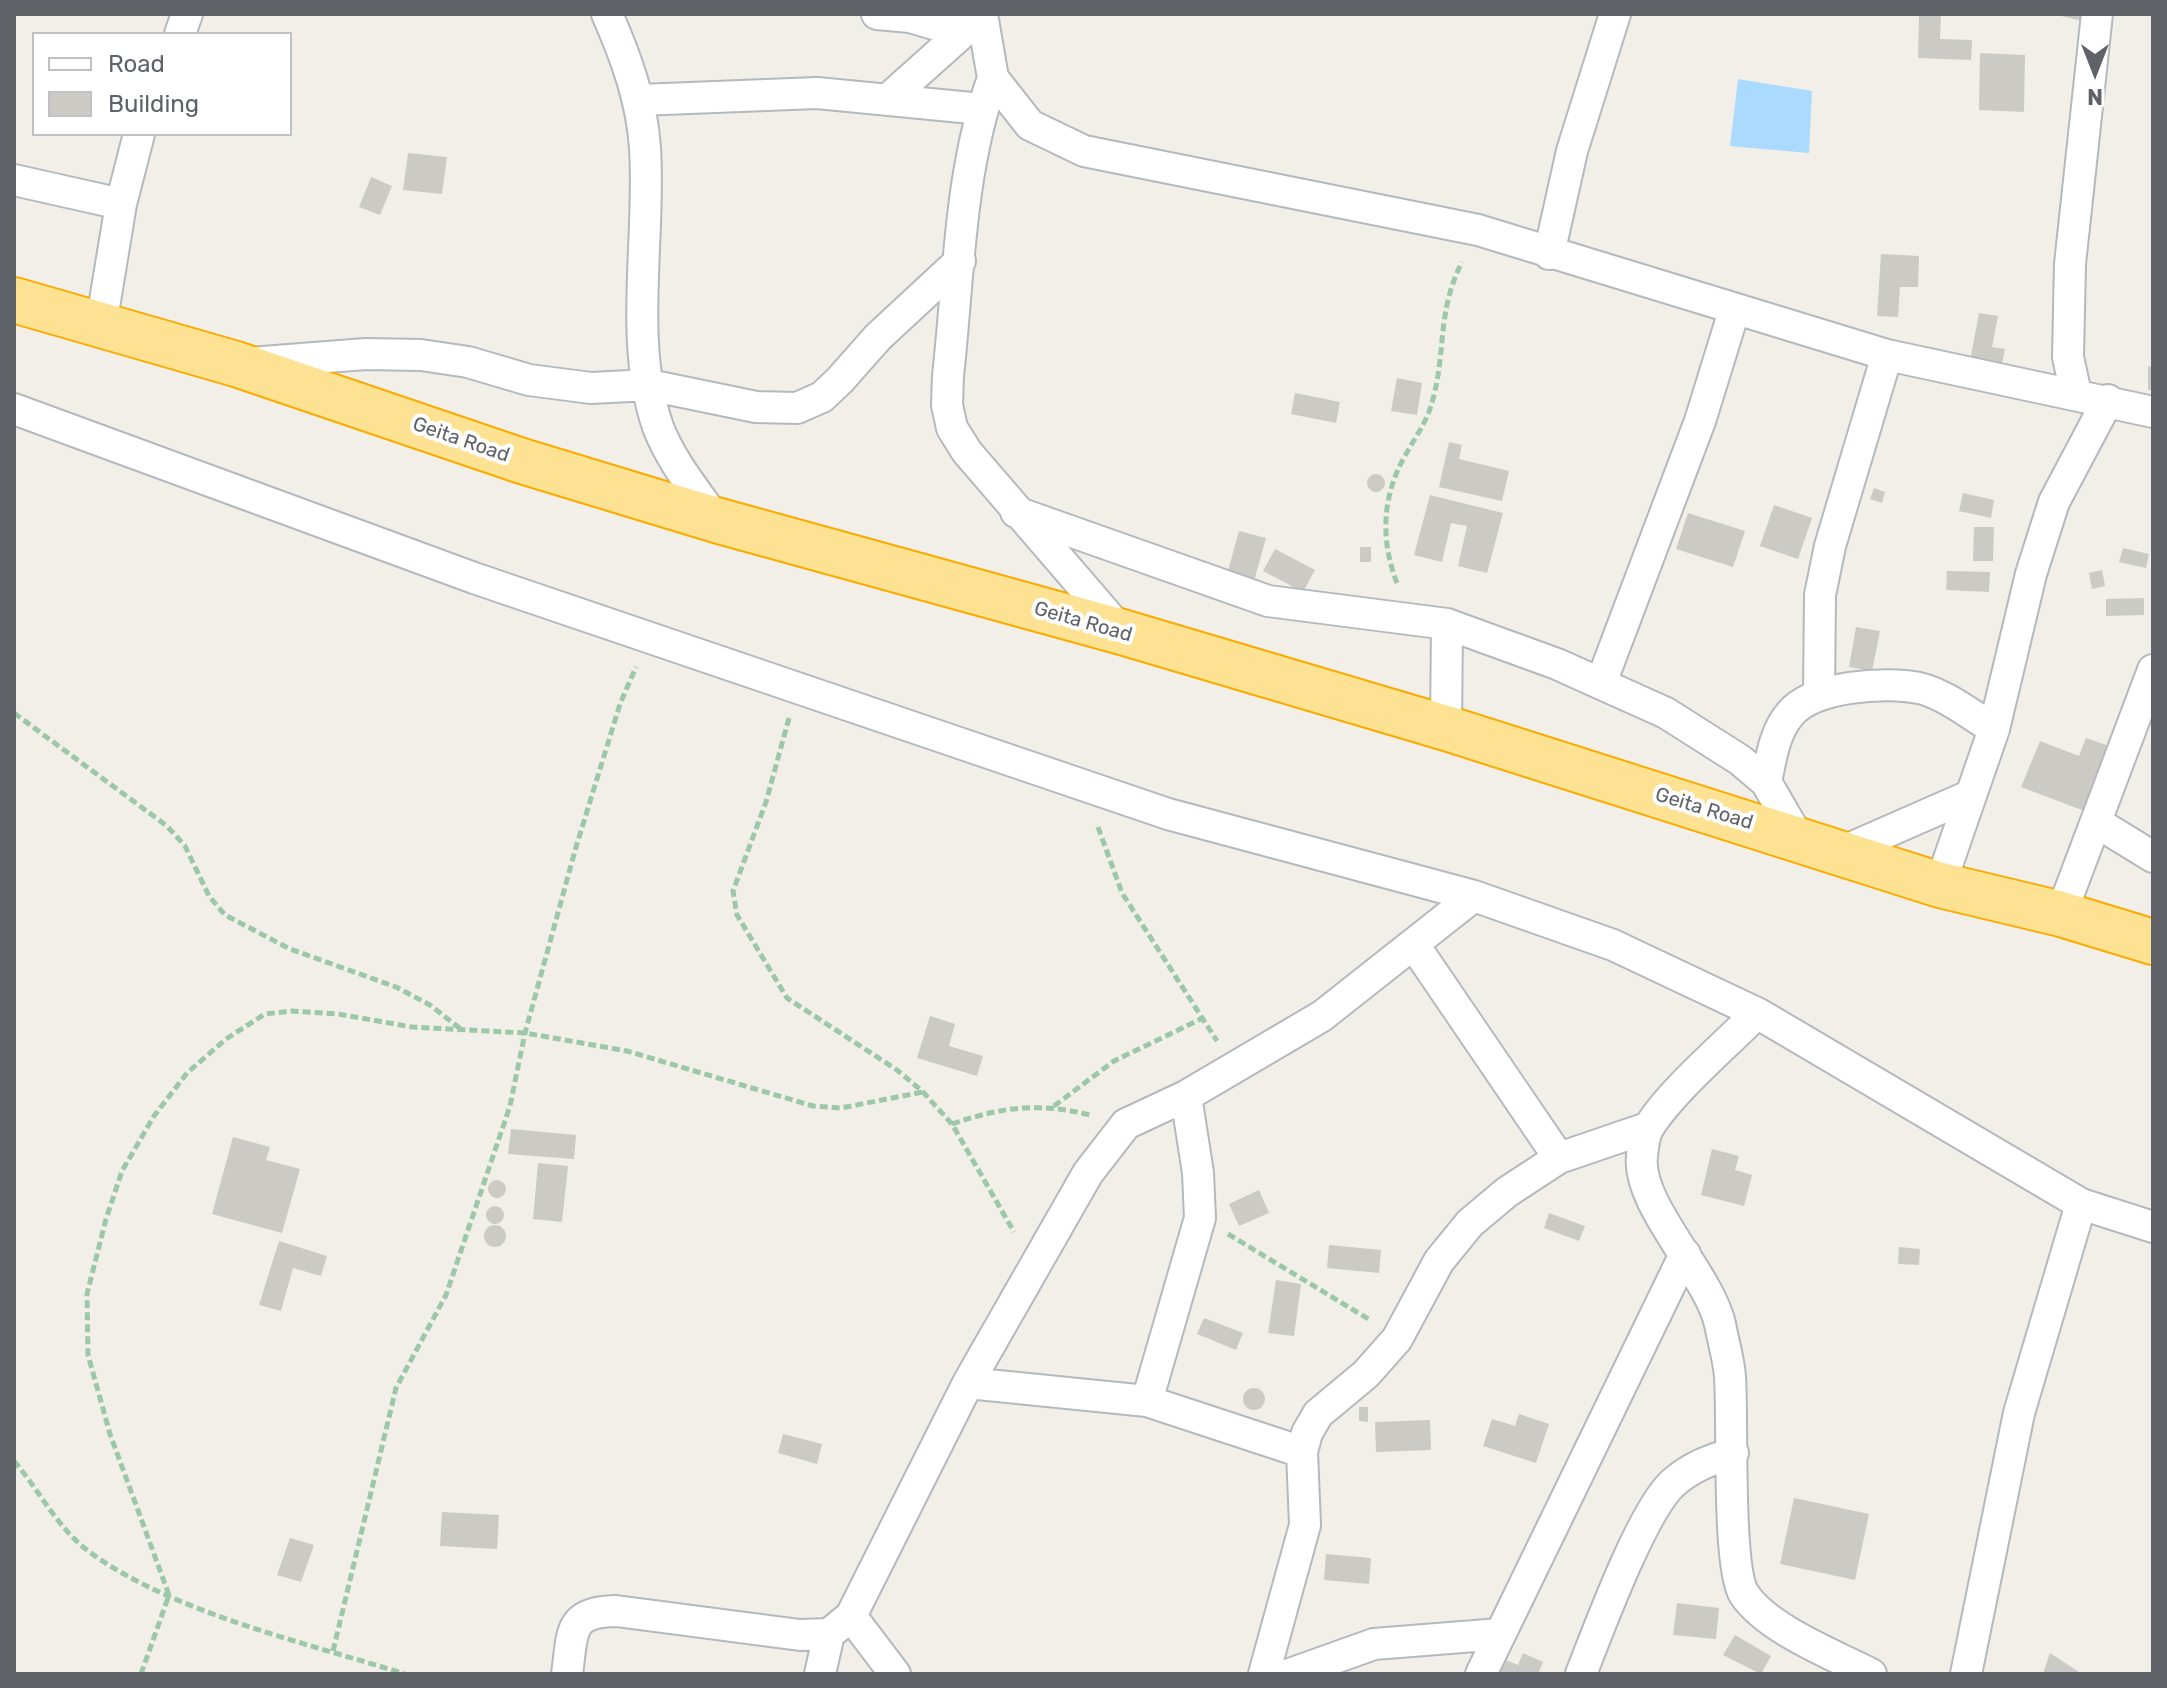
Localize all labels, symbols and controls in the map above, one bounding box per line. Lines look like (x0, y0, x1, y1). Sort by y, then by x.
legend (32, 32, 292, 136)
north arrow (2055, 32, 2135, 112)
text: Road (108, 50, 165, 78)
text: N (2087, 83, 2103, 110)
text: Building (108, 90, 199, 118)
street label: Geita Road (409, 412, 513, 468)
street label: Geita Road (1031, 597, 1135, 647)
street label: Geita Road (1652, 783, 1756, 835)

